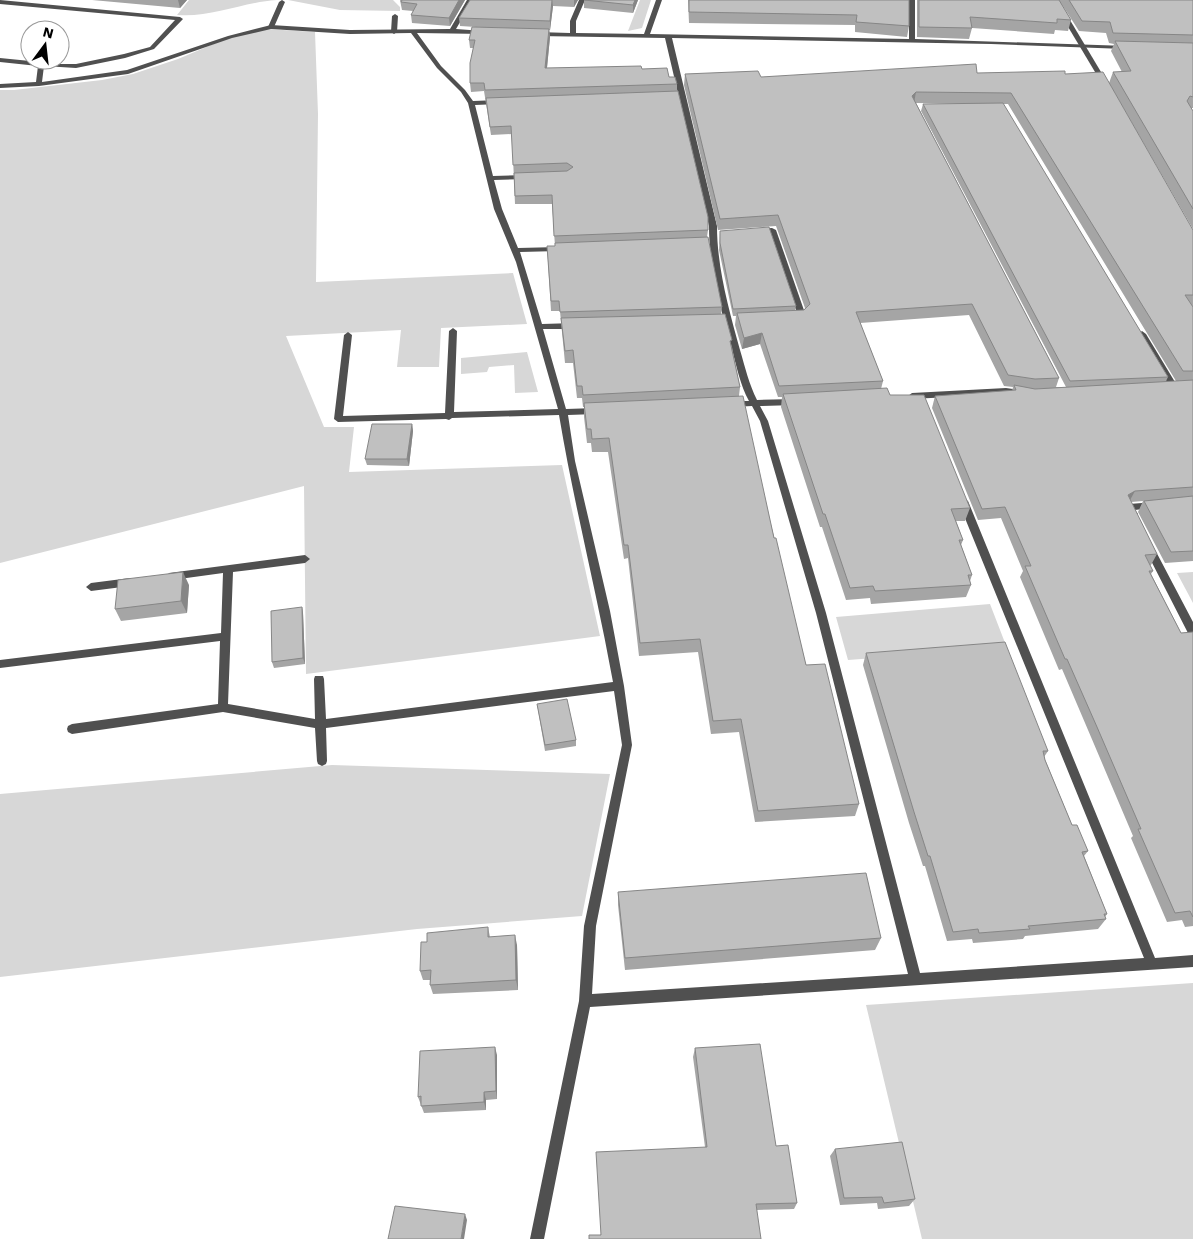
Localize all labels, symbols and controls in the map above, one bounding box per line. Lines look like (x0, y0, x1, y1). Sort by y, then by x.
north arrow (20, 20, 70, 70)
text: N (41, 23, 55, 42)

